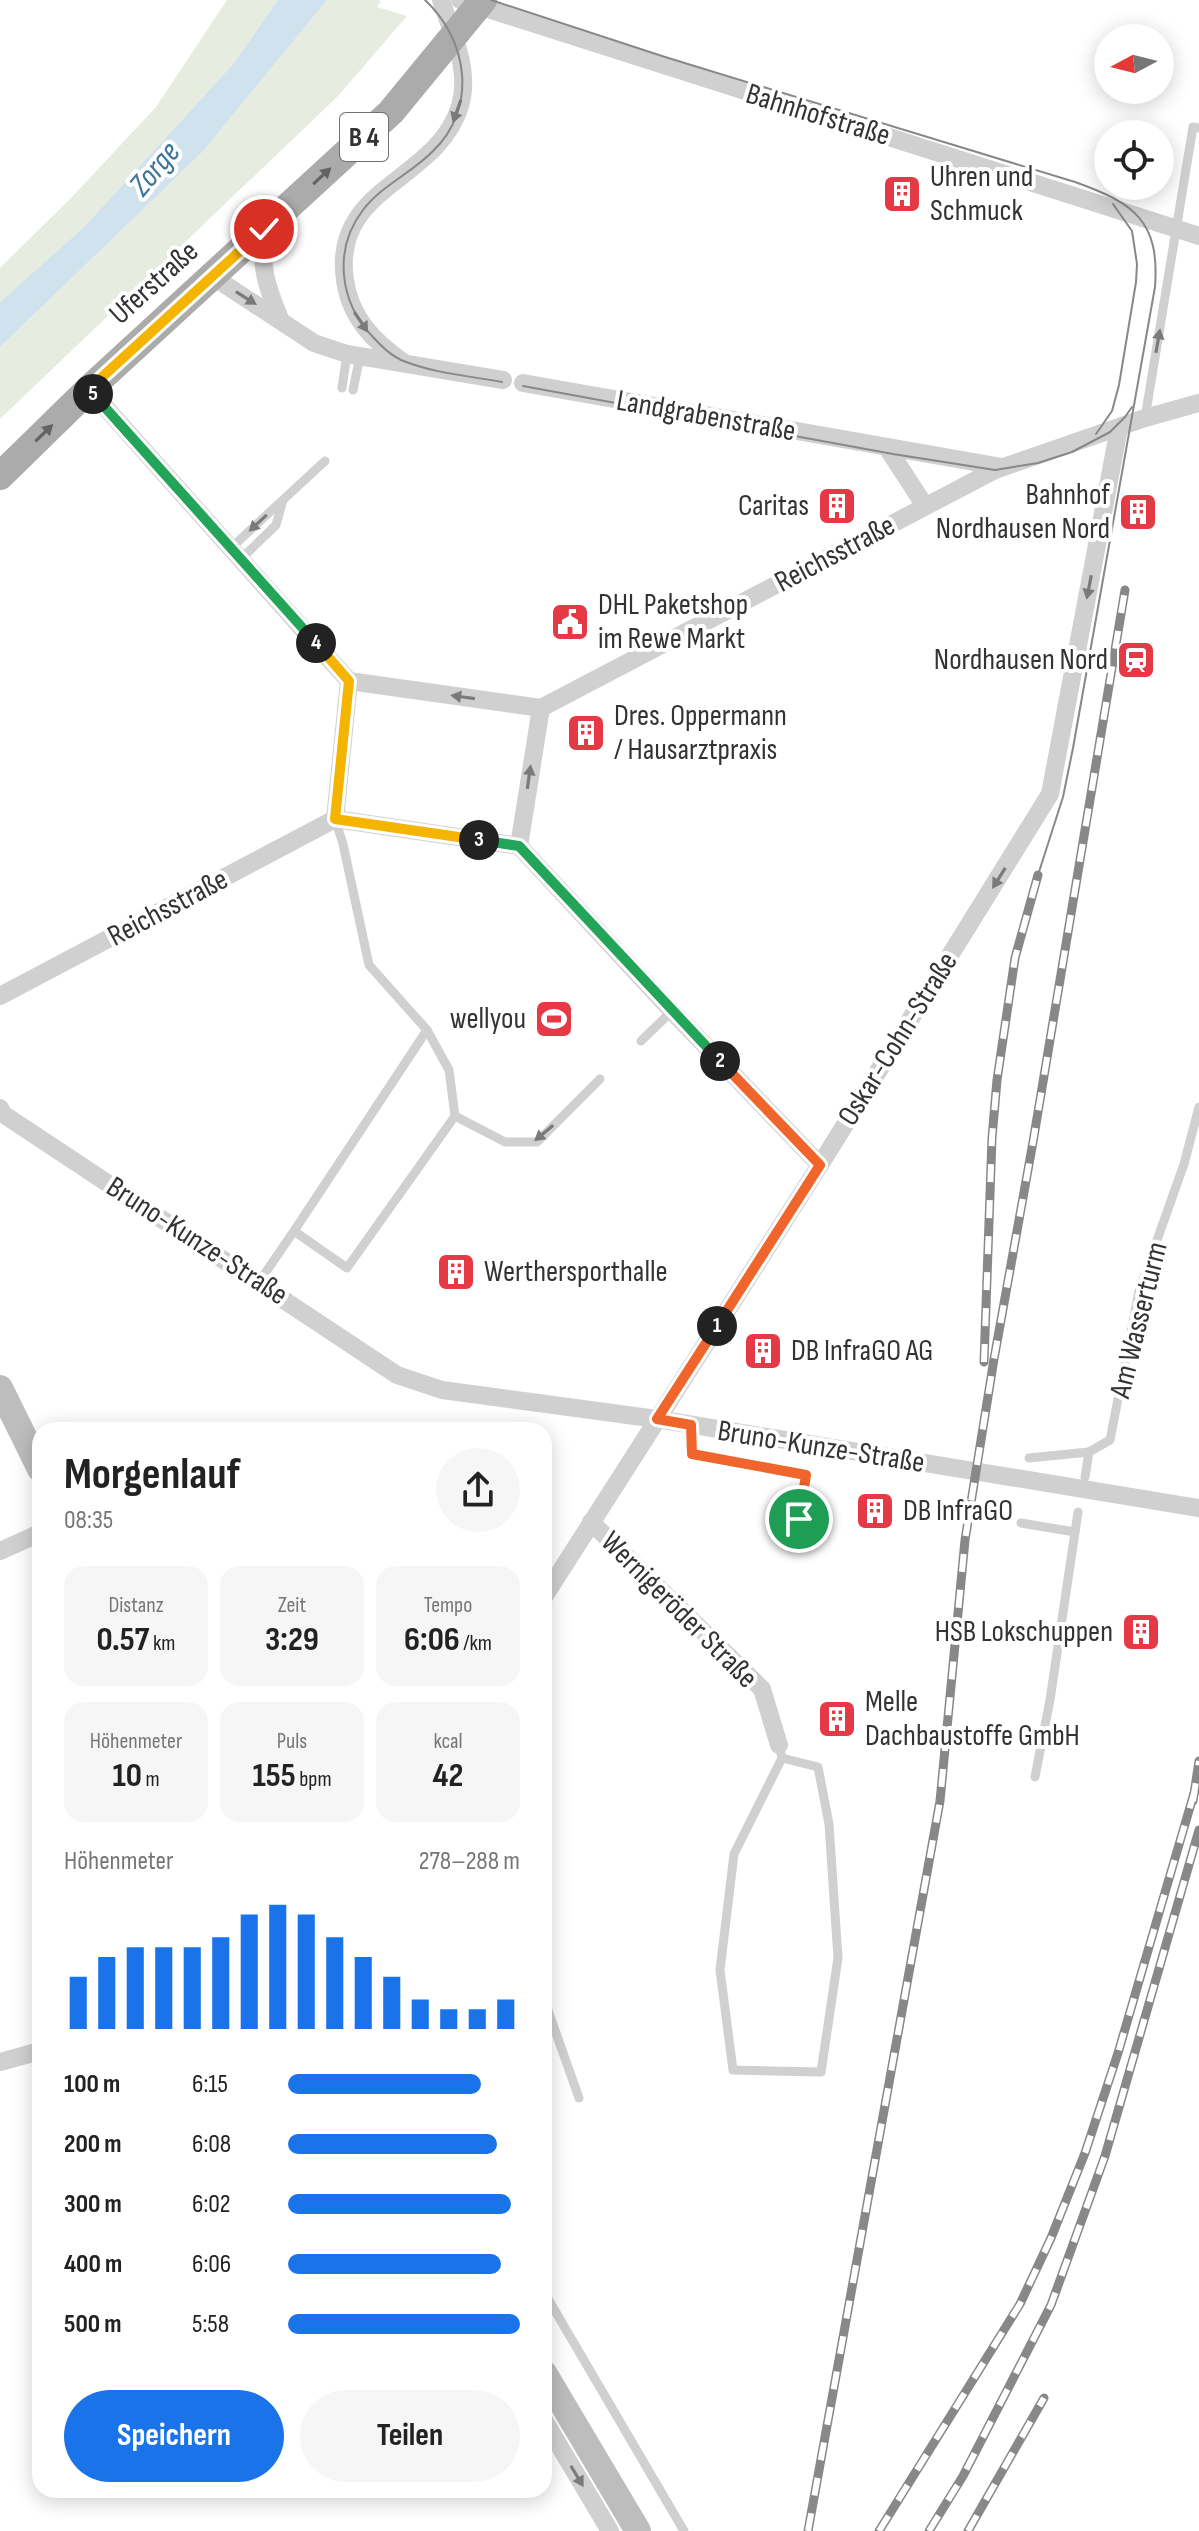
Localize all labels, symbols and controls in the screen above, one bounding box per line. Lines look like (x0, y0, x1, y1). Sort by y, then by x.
north arrow (1094, 24, 1174, 104)
map controls (1094, 24, 1174, 200)
street label: Bahnhofstraße (742, 76, 894, 154)
one-way arrow (451, 99, 463, 123)
road number: B 4 (340, 113, 388, 161)
button: locate (1094, 120, 1174, 200)
water label: Zorge (120, 134, 189, 205)
place label: Uhren und Schmuck (930, 159, 1033, 229)
one-way arrow (312, 167, 331, 185)
building icon: Uhren und Schmuck (881, 173, 923, 215)
pin (230, 195, 298, 263)
icon: check (242, 207, 286, 251)
street label: Uferstraße (102, 234, 206, 332)
one-way arrow (235, 290, 257, 304)
one-way arrow (353, 311, 368, 332)
one-way arrow (1152, 328, 1164, 353)
pin: 5 (73, 374, 113, 414)
text: 5 (88, 380, 98, 407)
street label: Landgrabenstraße (614, 383, 798, 449)
one-way arrow (34, 424, 53, 442)
place label: Bahnhof Nordhausen Nord (936, 477, 1110, 547)
building icon: Caritas (816, 485, 858, 527)
place label: Caritas (738, 488, 809, 524)
building icon: Bahnhof Nordhausen Nord (1117, 491, 1159, 533)
street label: Reichsstraße (769, 507, 901, 601)
one-way arrow (249, 513, 268, 532)
one-way arrow (1083, 575, 1095, 600)
place label: DHL Paketshop im Rewe Markt (598, 587, 748, 657)
public building icon: DHL Paketshop im Rewe Markt (549, 601, 591, 643)
pin: 4 (296, 623, 336, 663)
text: 4 (311, 629, 321, 656)
station icon: Nordhausen Nord (1115, 639, 1157, 681)
place label: Nordhausen Nord (934, 642, 1108, 678)
one-way arrow (451, 690, 476, 703)
place label: Dres. Oppermann / Hausarztpraxis (614, 698, 787, 768)
building icon: Dres. Oppermann / Hausarztpraxis (565, 712, 607, 754)
one-way arrow (523, 764, 536, 789)
pin: 3 (459, 820, 499, 860)
text: 3 (474, 826, 484, 853)
street label: Reichsstraße (102, 861, 234, 955)
one-way arrow (993, 867, 1007, 889)
street label: Oskar-Cohn-Straße (830, 946, 966, 1132)
sports icon: wellyou (533, 998, 575, 1040)
place label: wellyou (450, 1001, 526, 1037)
pin: 2 (700, 1041, 740, 1081)
text: 2 (715, 1047, 725, 1074)
one-way arrow (535, 1124, 555, 1141)
street label: Bruno-Kunze-Straße (100, 1169, 294, 1313)
street label: Am Wasserturm (1102, 1238, 1176, 1403)
building icon: Werthersporthalle (435, 1251, 477, 1293)
place label: Werthersporthalle (484, 1254, 668, 1290)
pin: 1 (697, 1306, 737, 1346)
text: 1 (713, 1312, 721, 1339)
building icon: DB InfraGO AG (742, 1330, 784, 1372)
place label: DB InfraGO AG (791, 1333, 933, 1369)
street label: Bruno-Kunze-Straße (715, 1413, 927, 1481)
text: Morgenlauf (64, 1448, 240, 1501)
button: share (436, 1448, 520, 1532)
pin (765, 1485, 833, 1553)
building icon: DB InfraGO (854, 1490, 896, 1532)
place label: DB InfraGO (903, 1493, 1013, 1529)
icon: arrive (777, 1497, 821, 1541)
text: 08:35 (64, 1505, 113, 1536)
street label: Wernigeröder Straße (593, 1524, 765, 1696)
text: Distanz (108, 1592, 164, 1619)
text: Zeit (278, 1592, 306, 1619)
text: Tempo (424, 1592, 472, 1619)
building icon: HSB Lokschuppen (1120, 1611, 1162, 1653)
place label: HSB Lokschuppen (935, 1614, 1113, 1650)
text: 0.57 (97, 1619, 149, 1660)
text: 3:29 (265, 1619, 319, 1660)
text: 6:06 (404, 1619, 460, 1660)
text: km (149, 1630, 175, 1657)
text: /km (460, 1630, 492, 1657)
place label: Melle Dachbaustoffe GmbH (865, 1684, 1080, 1754)
building icon: Melle Dachbaustoffe GmbH (816, 1698, 858, 1740)
text: Höhenmeter (90, 1728, 182, 1755)
text: Puls (277, 1728, 307, 1755)
text: kcal (433, 1728, 463, 1755)
text: 10 (112, 1755, 142, 1796)
text: 155 (252, 1755, 296, 1796)
text: 42 (433, 1755, 463, 1796)
text: m (142, 1766, 160, 1793)
text: bpm (296, 1766, 332, 1793)
text: Höhenmeter (64, 1846, 173, 1877)
text: 278–288 m (419, 1846, 520, 1877)
text: 100 m (64, 2069, 120, 2100)
text: 6:15 (192, 2069, 228, 2100)
text: 200 m (64, 2129, 121, 2160)
text: 6:08 (192, 2129, 231, 2160)
text: 300 m (64, 2189, 122, 2220)
text: 6:02 (192, 2189, 231, 2220)
text: 400 m (64, 2249, 122, 2280)
text: 6:06 (192, 2249, 231, 2280)
text: 500 m (64, 2309, 121, 2340)
text: 5:58 (192, 2309, 229, 2340)
button: Speichern (64, 2390, 284, 2482)
button: Teilen (300, 2390, 520, 2482)
one-way arrow (570, 2465, 584, 2487)

